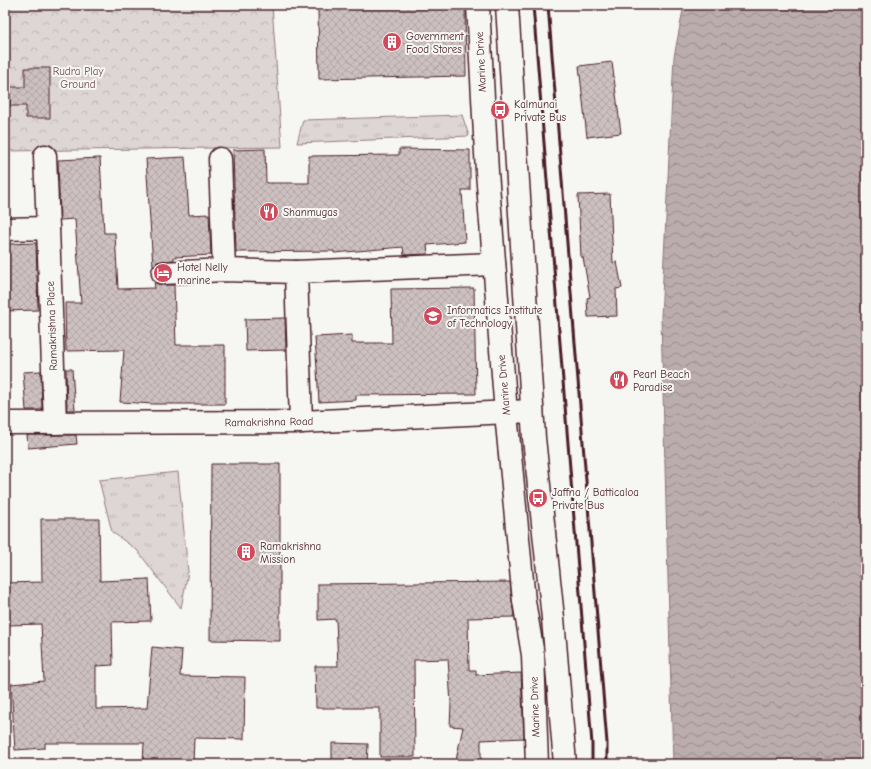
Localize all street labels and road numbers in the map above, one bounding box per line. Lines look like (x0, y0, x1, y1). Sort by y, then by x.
street label: Marine Drive (473, 31, 489, 93)
street label: Ramakrishna Place (44, 280, 60, 371)
street label: Marine Drive (495, 354, 513, 416)
street label: Ramakrishna Road (225, 415, 314, 429)
street label: Marine Drive (527, 676, 543, 738)

